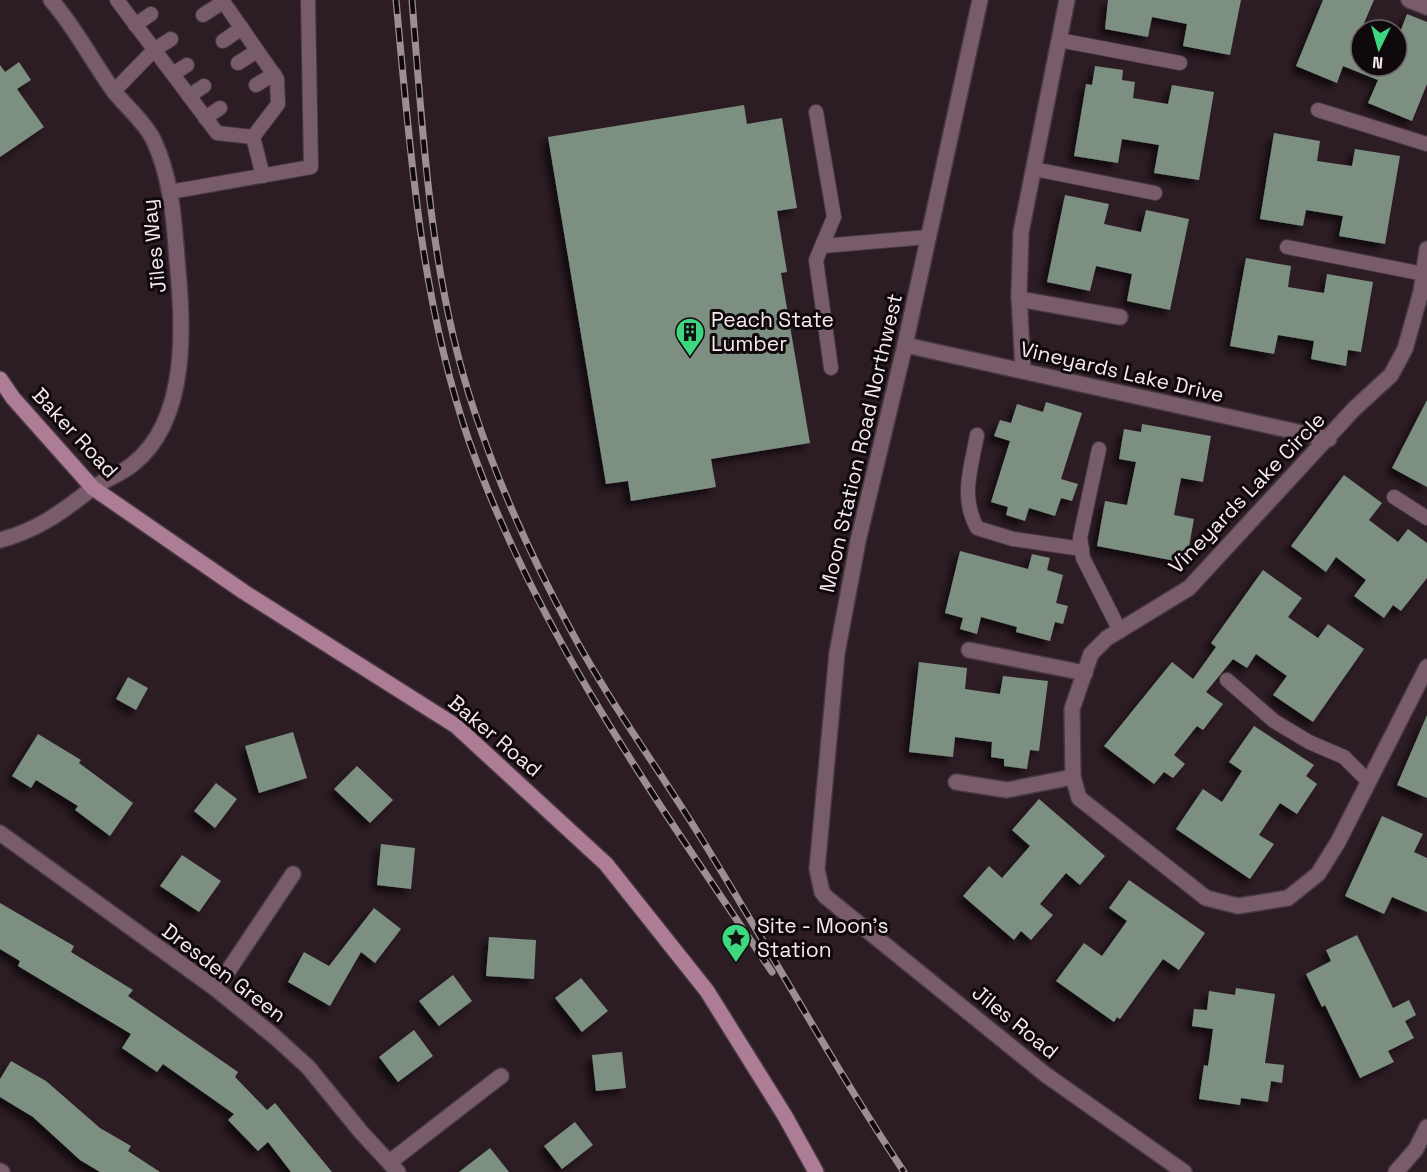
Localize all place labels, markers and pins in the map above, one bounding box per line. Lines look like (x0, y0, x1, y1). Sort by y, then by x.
place label: Peach State Lumber (711, 306, 834, 357)
building icon: Peach State Lumber (674, 316, 706, 358)
place label: Site - Moon's Station (757, 912, 889, 963)
place icon: Site - Moon's Station (720, 922, 752, 964)

